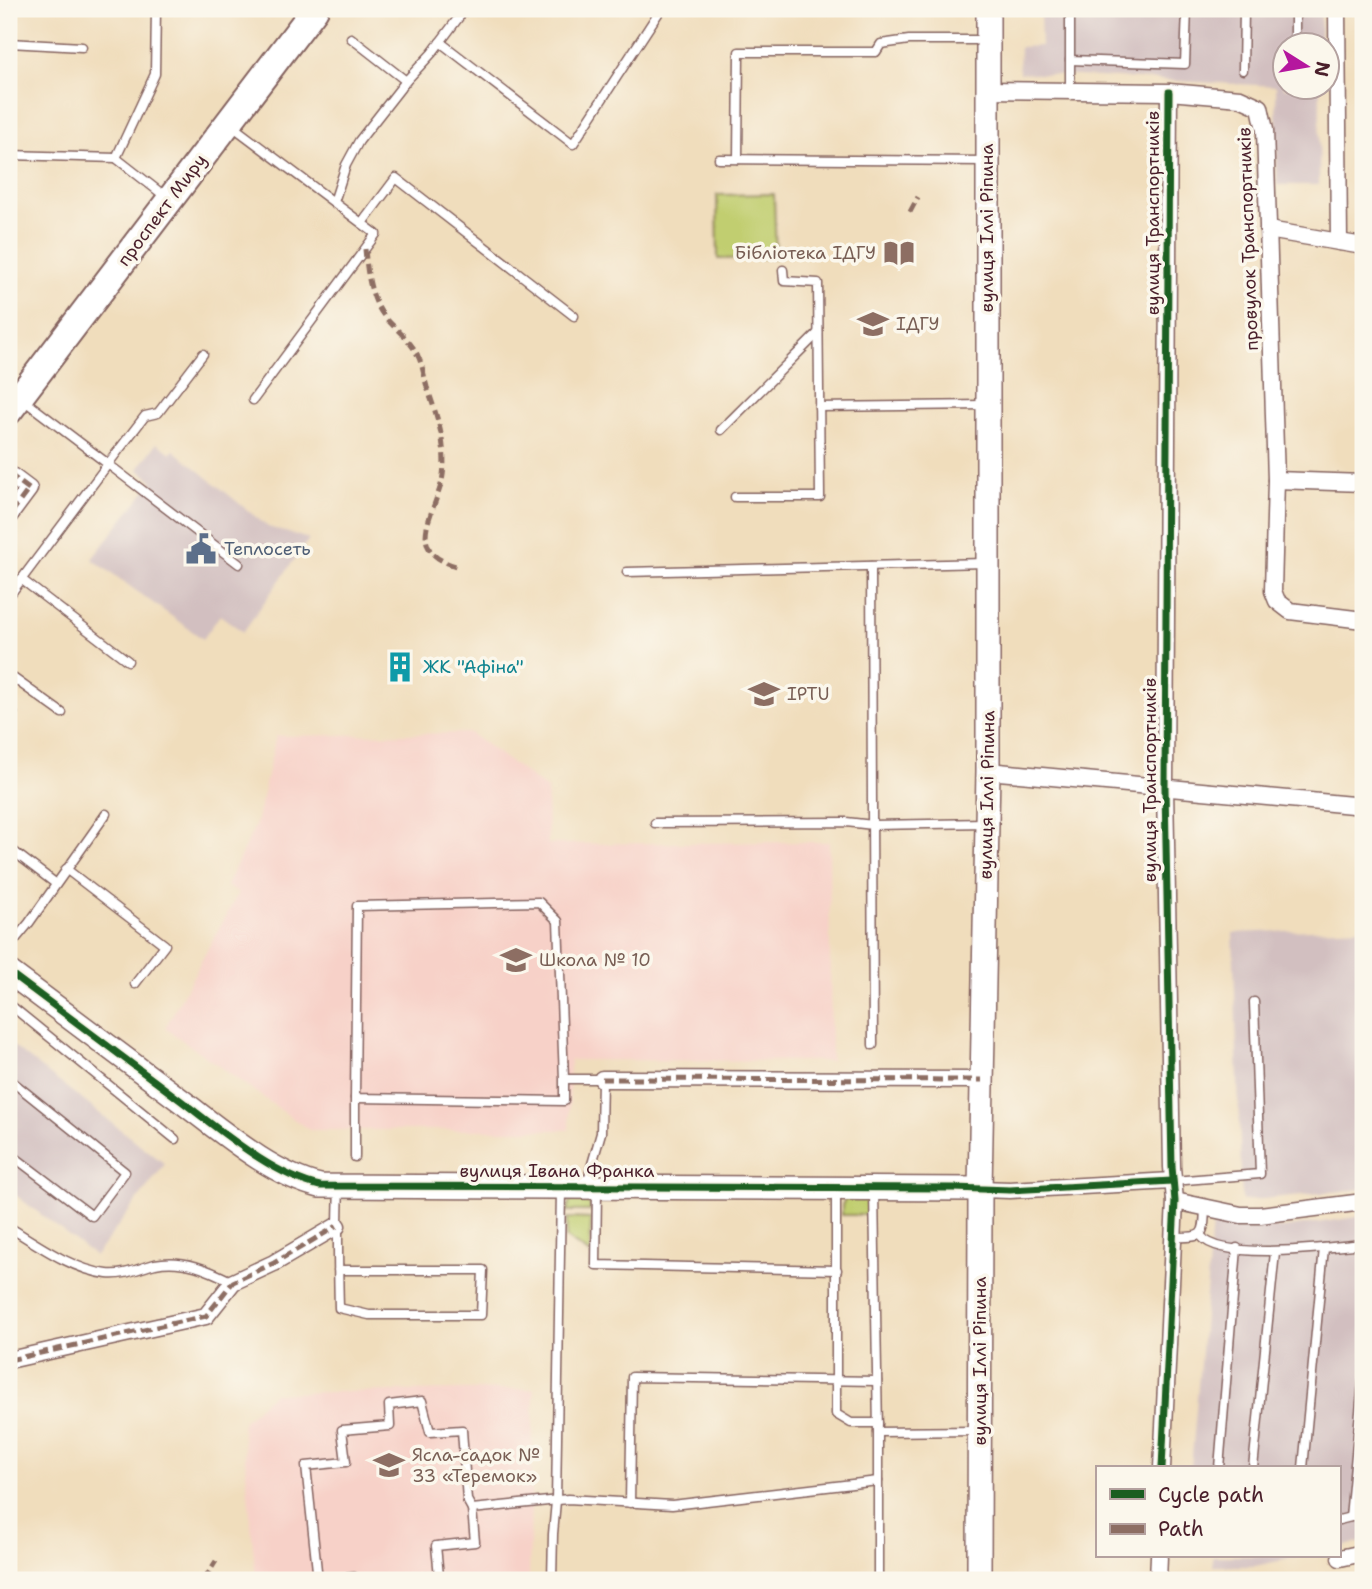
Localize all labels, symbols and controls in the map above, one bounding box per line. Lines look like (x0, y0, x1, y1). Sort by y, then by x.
north arrow (1270, 32, 1340, 102)
text: N (1308, 59, 1336, 79)
street label: вулиця Транспортників (1141, 111, 1165, 315)
street label: провулок Транспортників (1232, 127, 1264, 351)
street label: вулиця Іллі Ріпина (975, 144, 999, 312)
street label: проспект Миру (112, 149, 212, 271)
library icon: Бібліотека ІДГУ (882, 236, 916, 270)
place label: Бібліотека ІДГУ (734, 241, 876, 265)
school or university icon: ІДГУ (856, 307, 890, 341)
place label: ІДГУ (896, 312, 940, 336)
public building icon: Теплосеть (184, 532, 218, 566)
place label: Теплосеть (224, 537, 311, 561)
building icon: ЖК "Афіна" (383, 650, 417, 684)
place label: ЖК "Афіна" (423, 655, 524, 679)
school or university icon: IPTU (747, 677, 781, 711)
street label: вулиця Транспортників (1138, 678, 1162, 882)
place label: IPTU (787, 682, 830, 706)
street label: вулиця Іллі Ріпина (974, 710, 1000, 880)
school or university icon: Школа № 10 (499, 943, 533, 977)
place label: Школа № 10 (539, 948, 651, 972)
street label: вулиця Івана Франка (459, 1159, 655, 1183)
street label: вулиця Іллі Ріпина (968, 1277, 992, 1445)
place label: Ясла-садок № 33 «Теремок» (412, 1443, 540, 1488)
school or university icon: Ясла-садок № 33 «Теремок» (372, 1448, 406, 1482)
legend (1096, 1466, 1340, 1558)
text: Cycle path (1158, 1481, 1264, 1509)
text: Path (1158, 1515, 1204, 1543)

